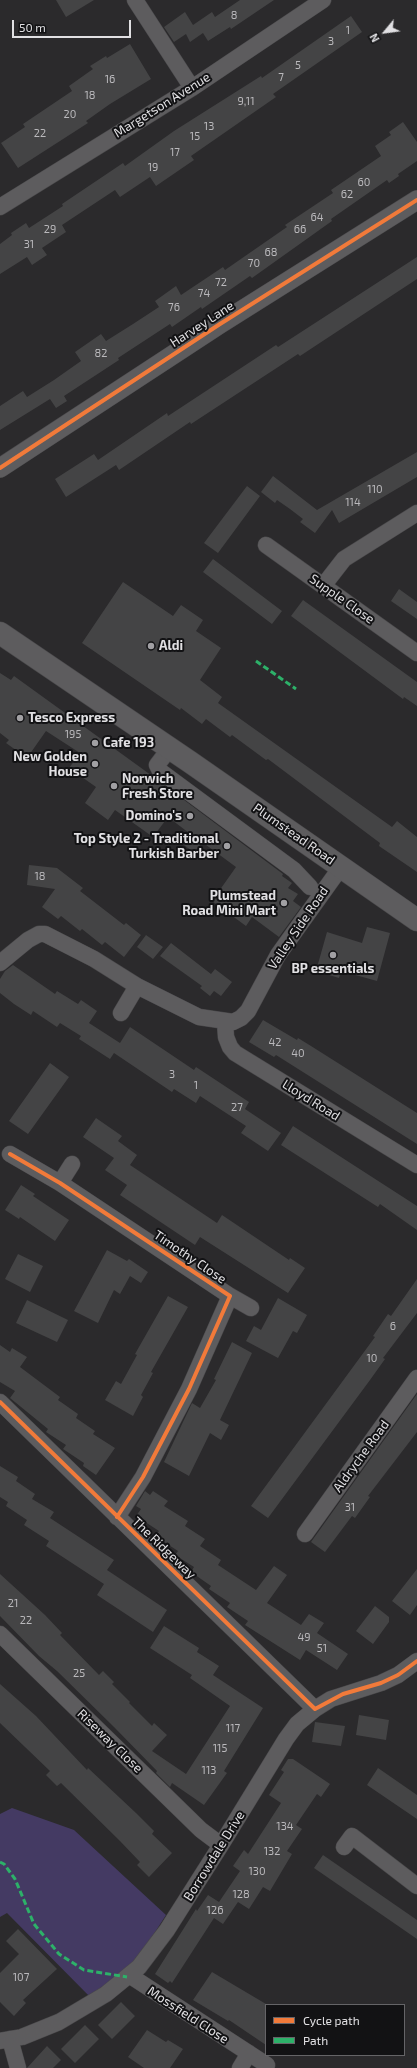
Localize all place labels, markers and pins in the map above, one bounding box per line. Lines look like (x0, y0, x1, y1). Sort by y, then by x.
place label: Aldi (159, 638, 183, 654)
marker: Aldi (146, 641, 156, 651)
place label: Tesco Express (28, 710, 115, 726)
marker: Tesco Express (15, 713, 25, 723)
place label: Cafe 193 (103, 735, 154, 751)
marker: Cafe 193 (90, 738, 100, 748)
place label: New Golden House (13, 749, 87, 780)
marker: New Golden House (90, 759, 100, 769)
place label: Norwich Fresh Store (122, 771, 193, 802)
marker: Norwich Fresh Store (109, 781, 119, 791)
place label: Domino's (126, 808, 182, 824)
marker: Domino's (185, 811, 195, 821)
place label: Top Style 2 - Traditional Turkish Barber (74, 831, 219, 862)
marker: Top Style 2 - Traditional Turkish Barber (222, 841, 232, 851)
place label: Plumstead Road Mini Mart (182, 888, 276, 919)
marker: Plumstead Road Mini Mart (279, 898, 289, 908)
marker: BP essentials (328, 950, 338, 960)
place label: BP essentials (292, 961, 374, 977)

